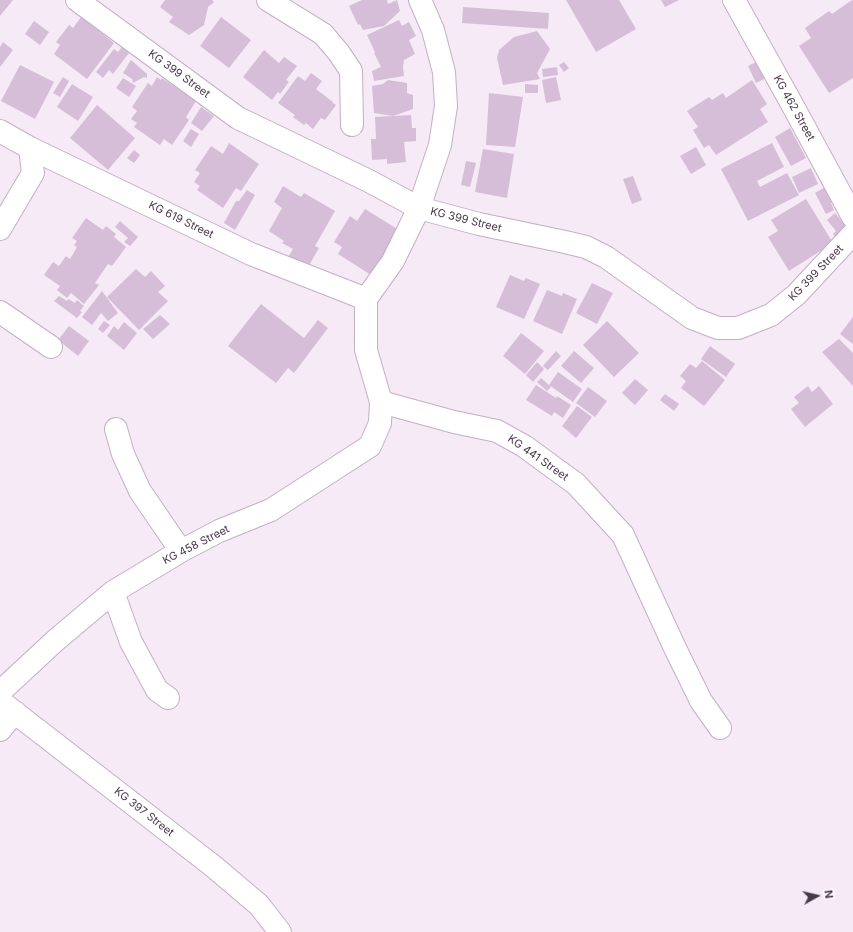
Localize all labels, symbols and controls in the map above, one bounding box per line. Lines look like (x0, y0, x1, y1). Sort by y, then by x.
street label: KG 399 Street (146, 47, 212, 101)
street label: KG 462 Street (771, 73, 817, 143)
street label: KG 619 Street (146, 199, 216, 241)
street label: KG 399 Street (429, 205, 503, 235)
street label: KG 399 Street (786, 242, 846, 304)
street label: KG 441 Street (505, 432, 571, 484)
street label: KG 458 Street (160, 523, 232, 567)
street label: KG 397 Street (112, 785, 176, 839)
north arrow (797, 876, 837, 916)
text: N (821, 889, 836, 899)

